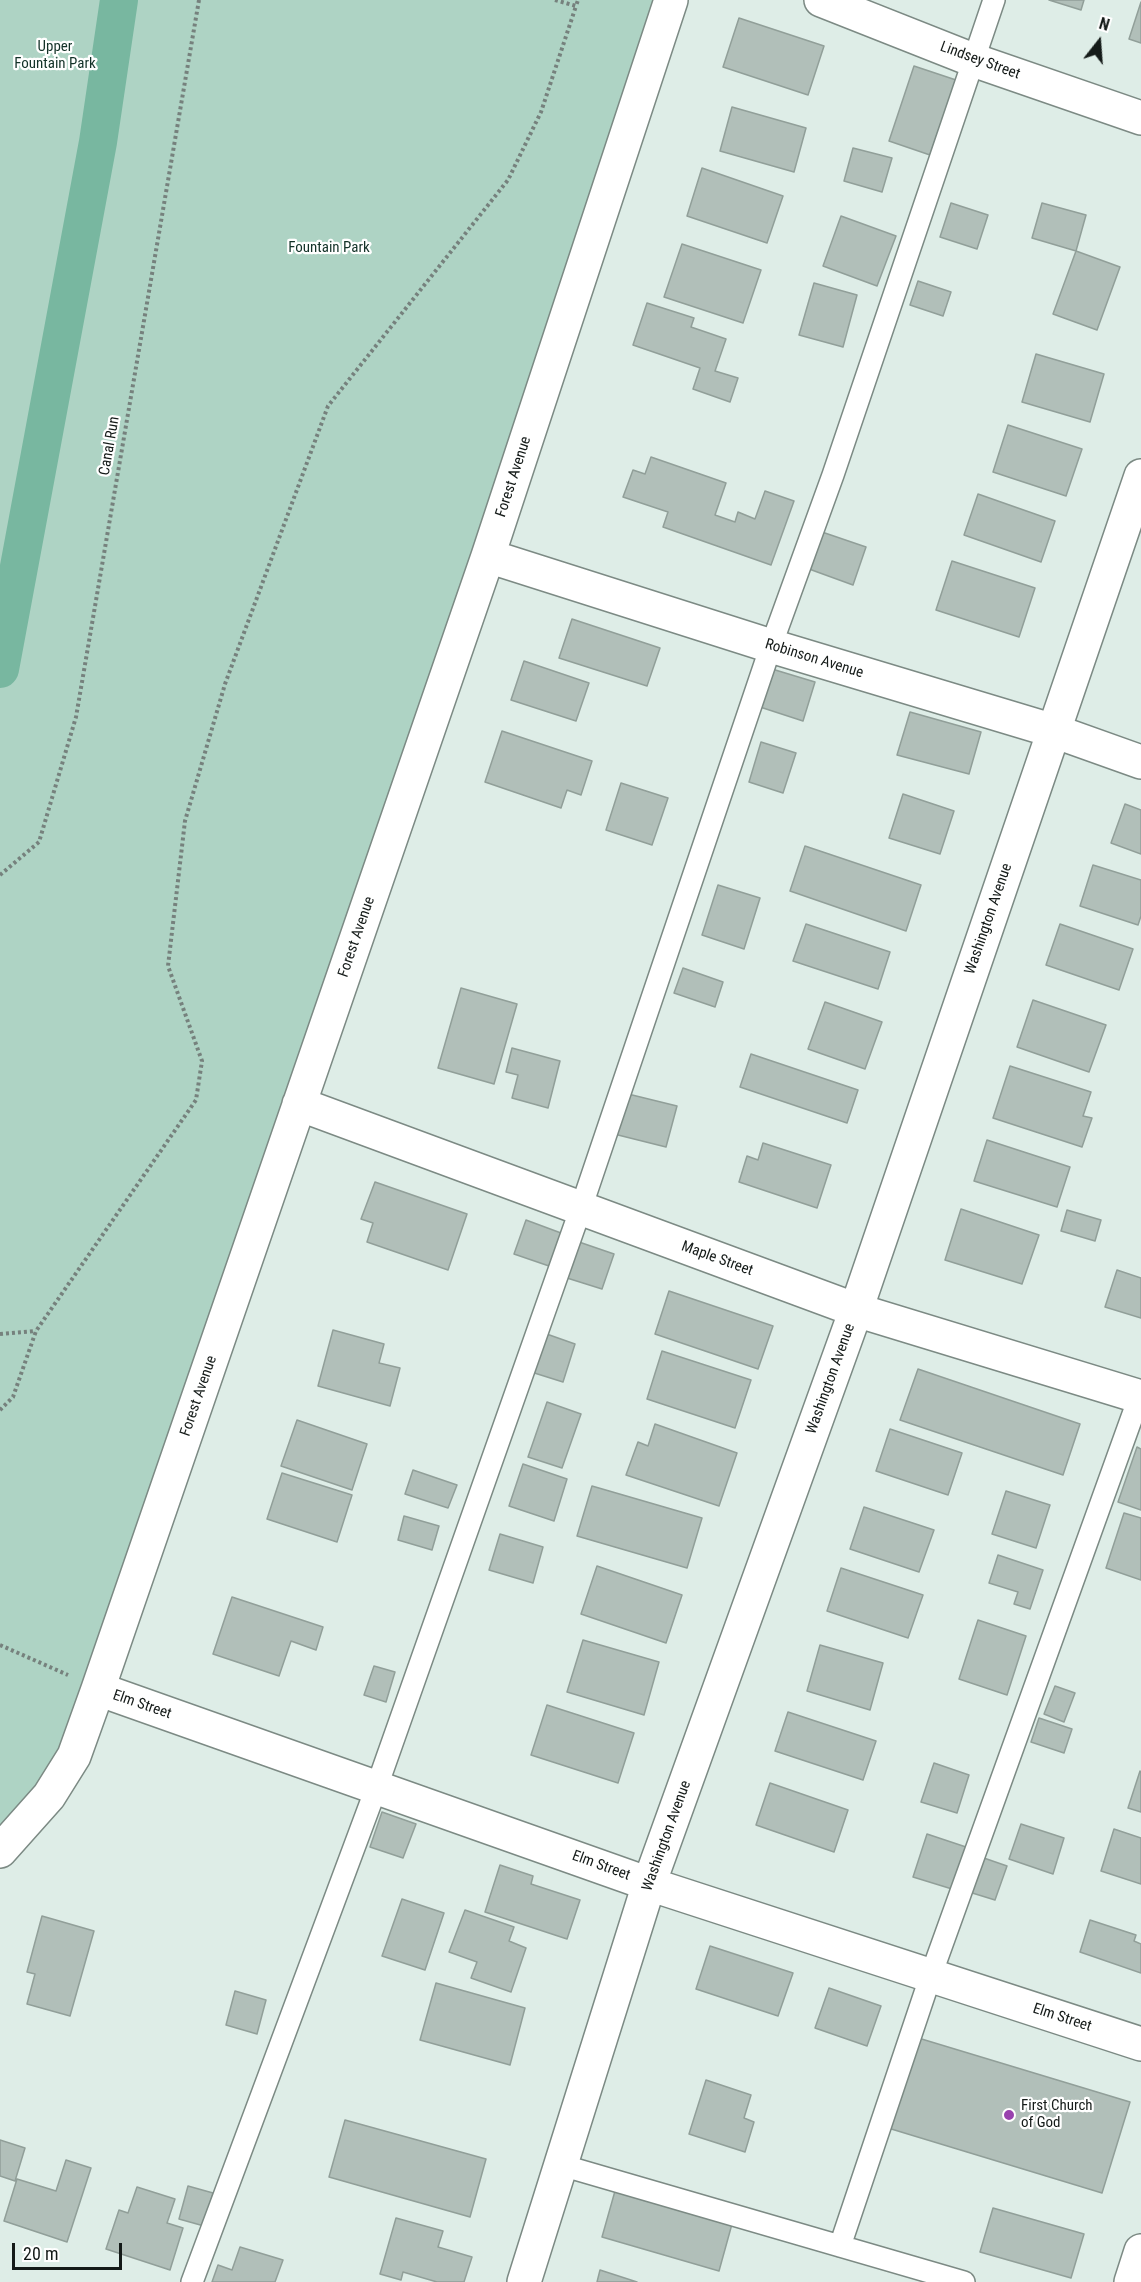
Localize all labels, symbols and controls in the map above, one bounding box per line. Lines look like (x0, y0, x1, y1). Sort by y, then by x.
north arrow (1069, 12, 1129, 72)
text: N (1097, 14, 1112, 35)
park label: Upper Fountain Park (14, 38, 96, 73)
street label: Lindsey Street (938, 38, 1022, 84)
park label: Fountain Park (288, 239, 370, 257)
street label: Canal Run (96, 415, 124, 477)
street label: Forest Avenue (492, 434, 536, 520)
street label: Robinson Avenue (763, 636, 865, 682)
street label: Washington Avenue (962, 861, 1016, 977)
street label: Forest Avenue (335, 894, 379, 980)
street label: Maple Street (679, 1238, 755, 1280)
street label: Washington Avenue (803, 1321, 859, 1437)
street label: Forest Avenue (177, 1353, 221, 1439)
street label: Elm Street (110, 1687, 174, 1723)
street label: Washington Avenue (639, 1778, 695, 1894)
street label: Elm Street (569, 1847, 633, 1885)
street label: Elm Street (1030, 2000, 1094, 2036)
place label: First Church of God (1021, 2097, 1093, 2132)
marker: First Church of God (1002, 2108, 1016, 2122)
scale bar (15, 2231, 124, 2269)
text: 20 m (23, 2243, 58, 2264)

